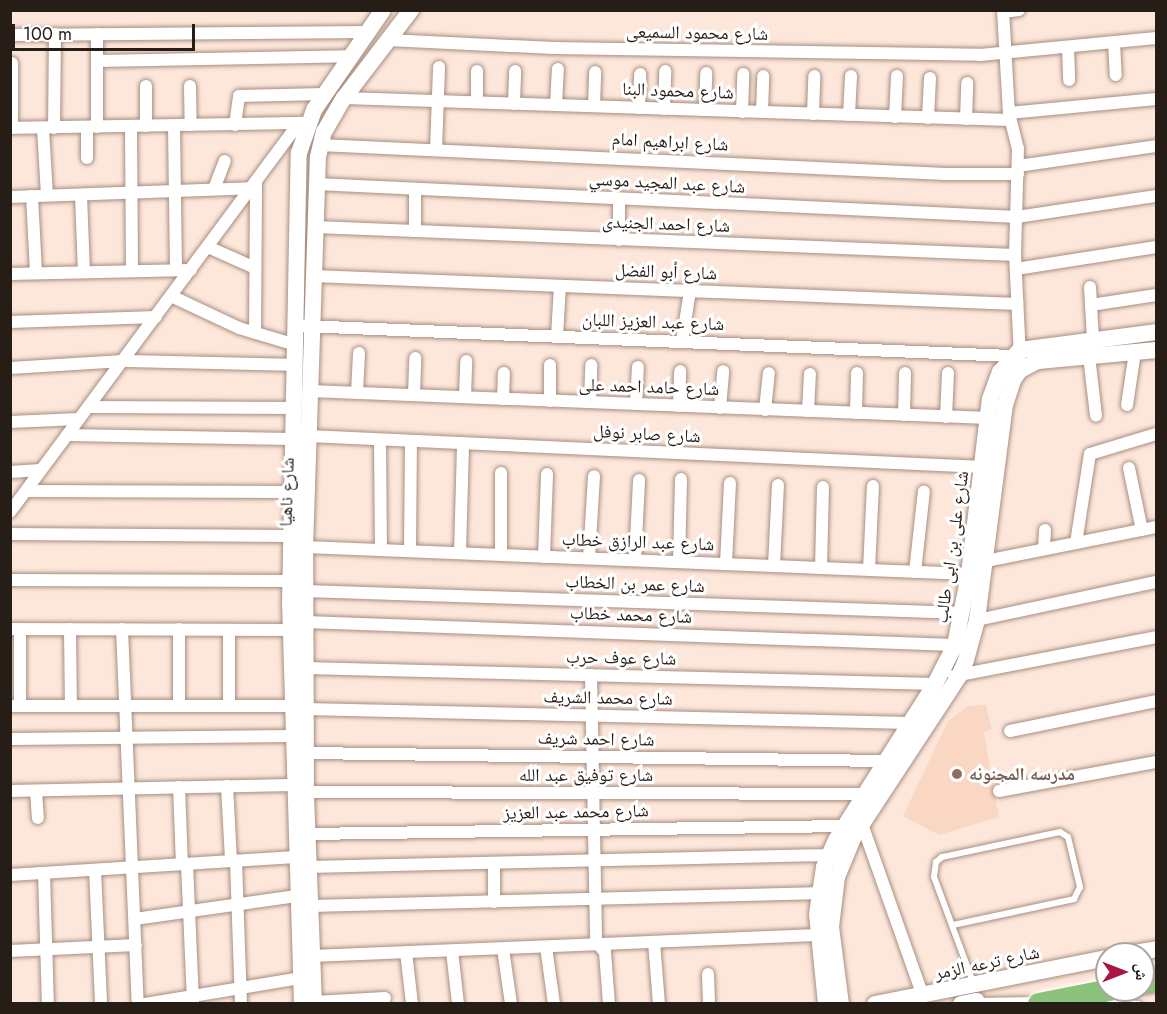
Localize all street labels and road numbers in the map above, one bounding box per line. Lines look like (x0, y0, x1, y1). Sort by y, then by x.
street label: شارع محمود السميعى (626, 21, 768, 45)
street label: شارع محمود البنا (622, 78, 734, 104)
street label: شارع ابراهيم امام (611, 128, 729, 156)
street label: شارع عبد المجيد موسي (588, 168, 746, 198)
street label: شارع احمد الجنيدى (602, 211, 730, 237)
street label: شارع أبو الفضل (614, 259, 718, 285)
street label: شارع عبد العزيز اللبان (581, 309, 725, 335)
street label: شارع حامد احمد على (578, 374, 720, 400)
street label: شارع صابر نوفل (593, 420, 701, 448)
street label: شارع ناهيا (275, 457, 299, 527)
street label: شارع على بن ابى طالب (931, 469, 973, 625)
street label: شارع عبد الرازق خطاب (561, 529, 715, 555)
street label: شارع عمر بن الخطاب (565, 571, 705, 597)
street label: شارع محمد خطاب (569, 602, 693, 628)
street label: شارع عوف حرب (566, 646, 676, 670)
street label: شارع محمد الشريف (543, 686, 673, 710)
street label: شارع احمد شريف (537, 727, 655, 751)
street label: شارع توفيق عبد الله (519, 764, 653, 786)
street label: شارع محمد عبد العزيز (503, 800, 649, 824)
street label: شارع ترعه الزمر (933, 941, 1041, 985)

